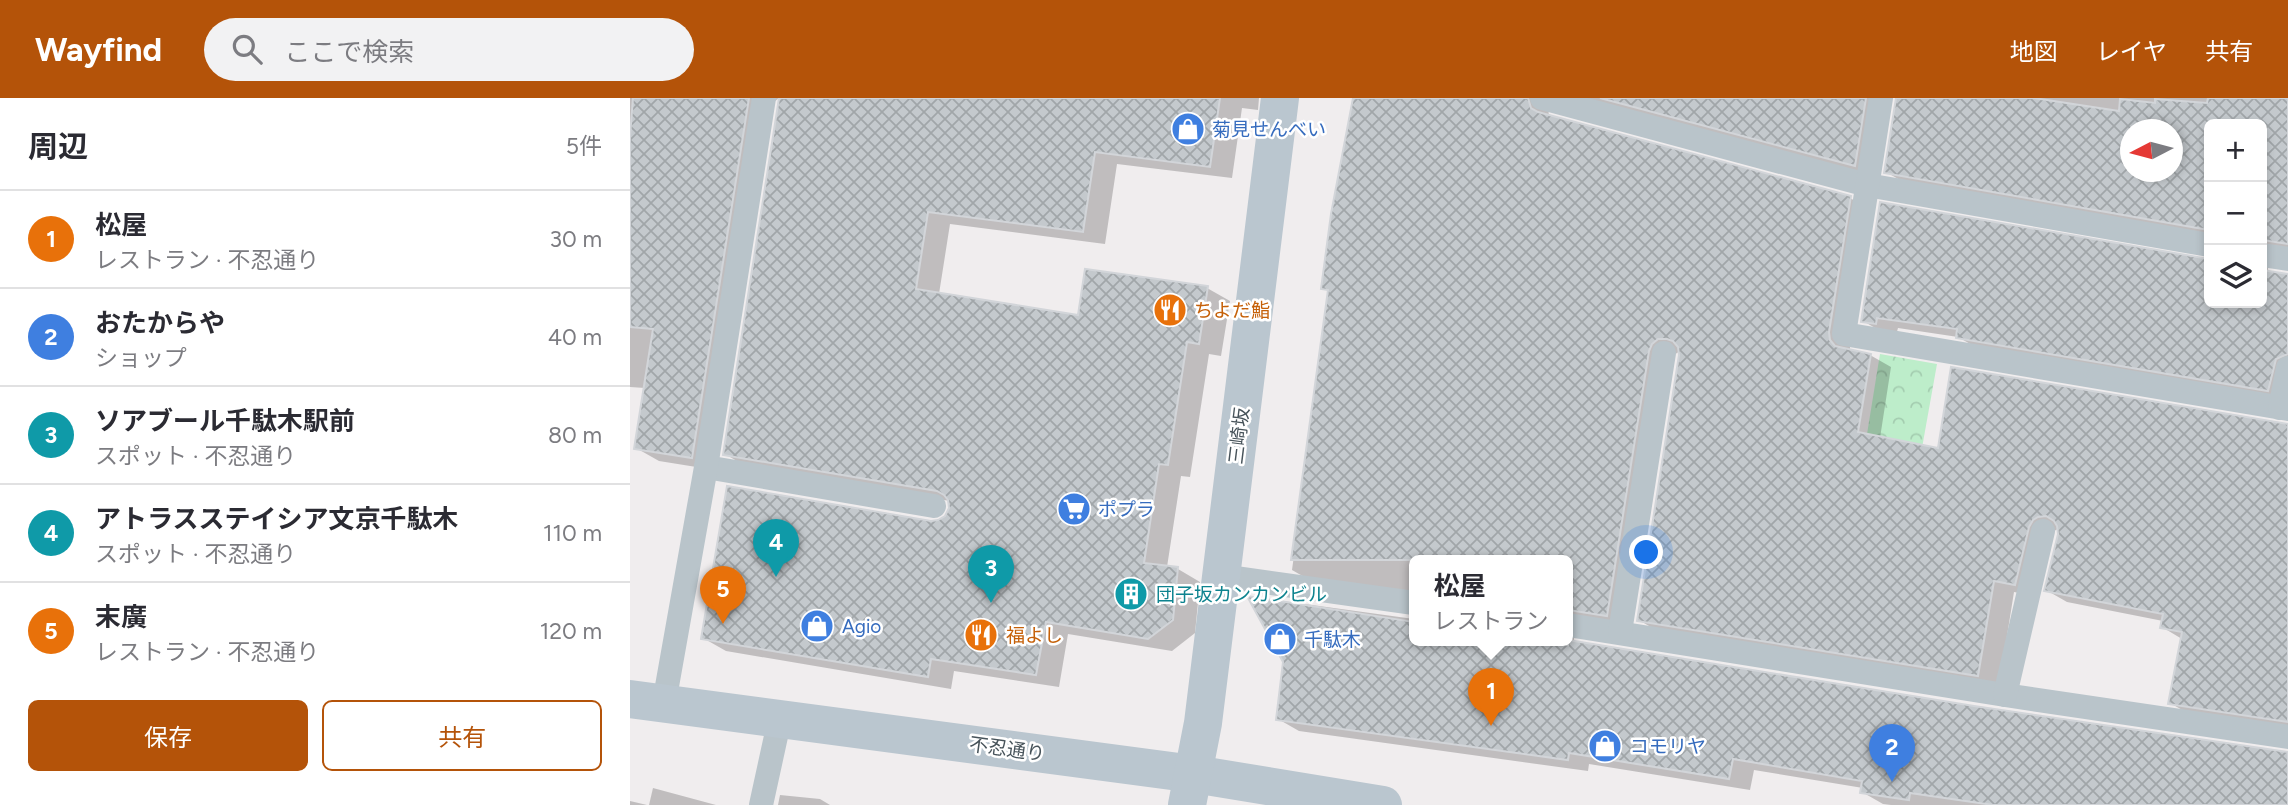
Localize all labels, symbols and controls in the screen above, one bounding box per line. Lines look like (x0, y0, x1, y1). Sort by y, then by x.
search box (204, 18, 694, 81)
text: Wayfind (35, 30, 162, 69)
icon: search (228, 30, 266, 68)
text: ここで検索 (284, 36, 414, 68)
text: 地図 (2010, 37, 2058, 66)
text: レイヤ (2096, 37, 2167, 66)
text: 共有 (2205, 37, 2253, 66)
shop icon: 菊見せんべい (1169, 110, 1207, 148)
place label: 菊見せんべい (1212, 118, 1326, 141)
north arrow (2120, 119, 2183, 182)
map controls (2204, 119, 2267, 308)
button: + (2204, 119, 2267, 182)
text: 周辺 (28, 128, 88, 165)
text: 5件 (566, 132, 602, 160)
button: − (2204, 182, 2267, 245)
text: 松屋 (95, 209, 147, 241)
text: 1 (46, 225, 56, 253)
text: 30 m (549, 225, 602, 253)
button: layers (2204, 245, 2267, 308)
text: レストラン · 不忍通り (95, 246, 319, 274)
restaurant icon: ちよだ鮨 (1151, 291, 1189, 329)
place label: ちよだ鮨 (1194, 299, 1270, 322)
text: おたからや (95, 307, 225, 339)
text: 2 (44, 323, 58, 351)
text: 40 m (548, 323, 602, 351)
text: ショップ (95, 344, 187, 372)
text: ソアブール千駄木駅前 (95, 405, 355, 437)
street label: 三崎坂 (1224, 406, 1254, 466)
text: 3 (45, 421, 57, 449)
text: 80 m (548, 421, 602, 449)
text: スポット · 不忍通り (95, 442, 296, 470)
supermarket icon: ポプラ (1055, 490, 1093, 528)
place label: ポプラ (1098, 498, 1155, 521)
text: アトラスステイシア文京千駄木 (95, 503, 458, 535)
text: 4 (44, 519, 58, 547)
text: 110 m (543, 519, 602, 547)
pin: 4 (753, 519, 799, 577)
your location (1629, 535, 1663, 569)
text: スポット · 不忍通り (95, 540, 296, 568)
pin: 3 (968, 545, 1014, 603)
popup (1409, 555, 1573, 646)
pin: 5 (700, 566, 746, 624)
text: 松屋 (1434, 570, 1486, 602)
building icon: 団子坂カンカンビル (1112, 575, 1150, 613)
place label: 団子坂カンカンビル (1156, 583, 1327, 606)
text: 末廣 (95, 601, 147, 633)
shop icon: Agio (798, 607, 836, 645)
text: レストラン (1434, 607, 1549, 635)
place label: Agio (842, 615, 881, 638)
restaurant icon: 福よし (962, 616, 1000, 654)
text: 5 (44, 617, 58, 645)
text: 120 m (540, 617, 602, 645)
shop icon: 千駄木 (1261, 620, 1299, 658)
place label: 福よし (1006, 624, 1063, 647)
place label: 千駄木 (1304, 628, 1361, 651)
text: レストラン · 不忍通り (95, 638, 319, 666)
pin: 1 (1468, 668, 1514, 726)
button: 保存 (28, 700, 308, 771)
button: 共有 (322, 700, 602, 771)
pin: 2 (1869, 724, 1915, 782)
shop icon: コモリヤ (1586, 727, 1624, 765)
street label: 不忍通り (968, 732, 1046, 766)
place label: コモリヤ (1630, 735, 1706, 758)

